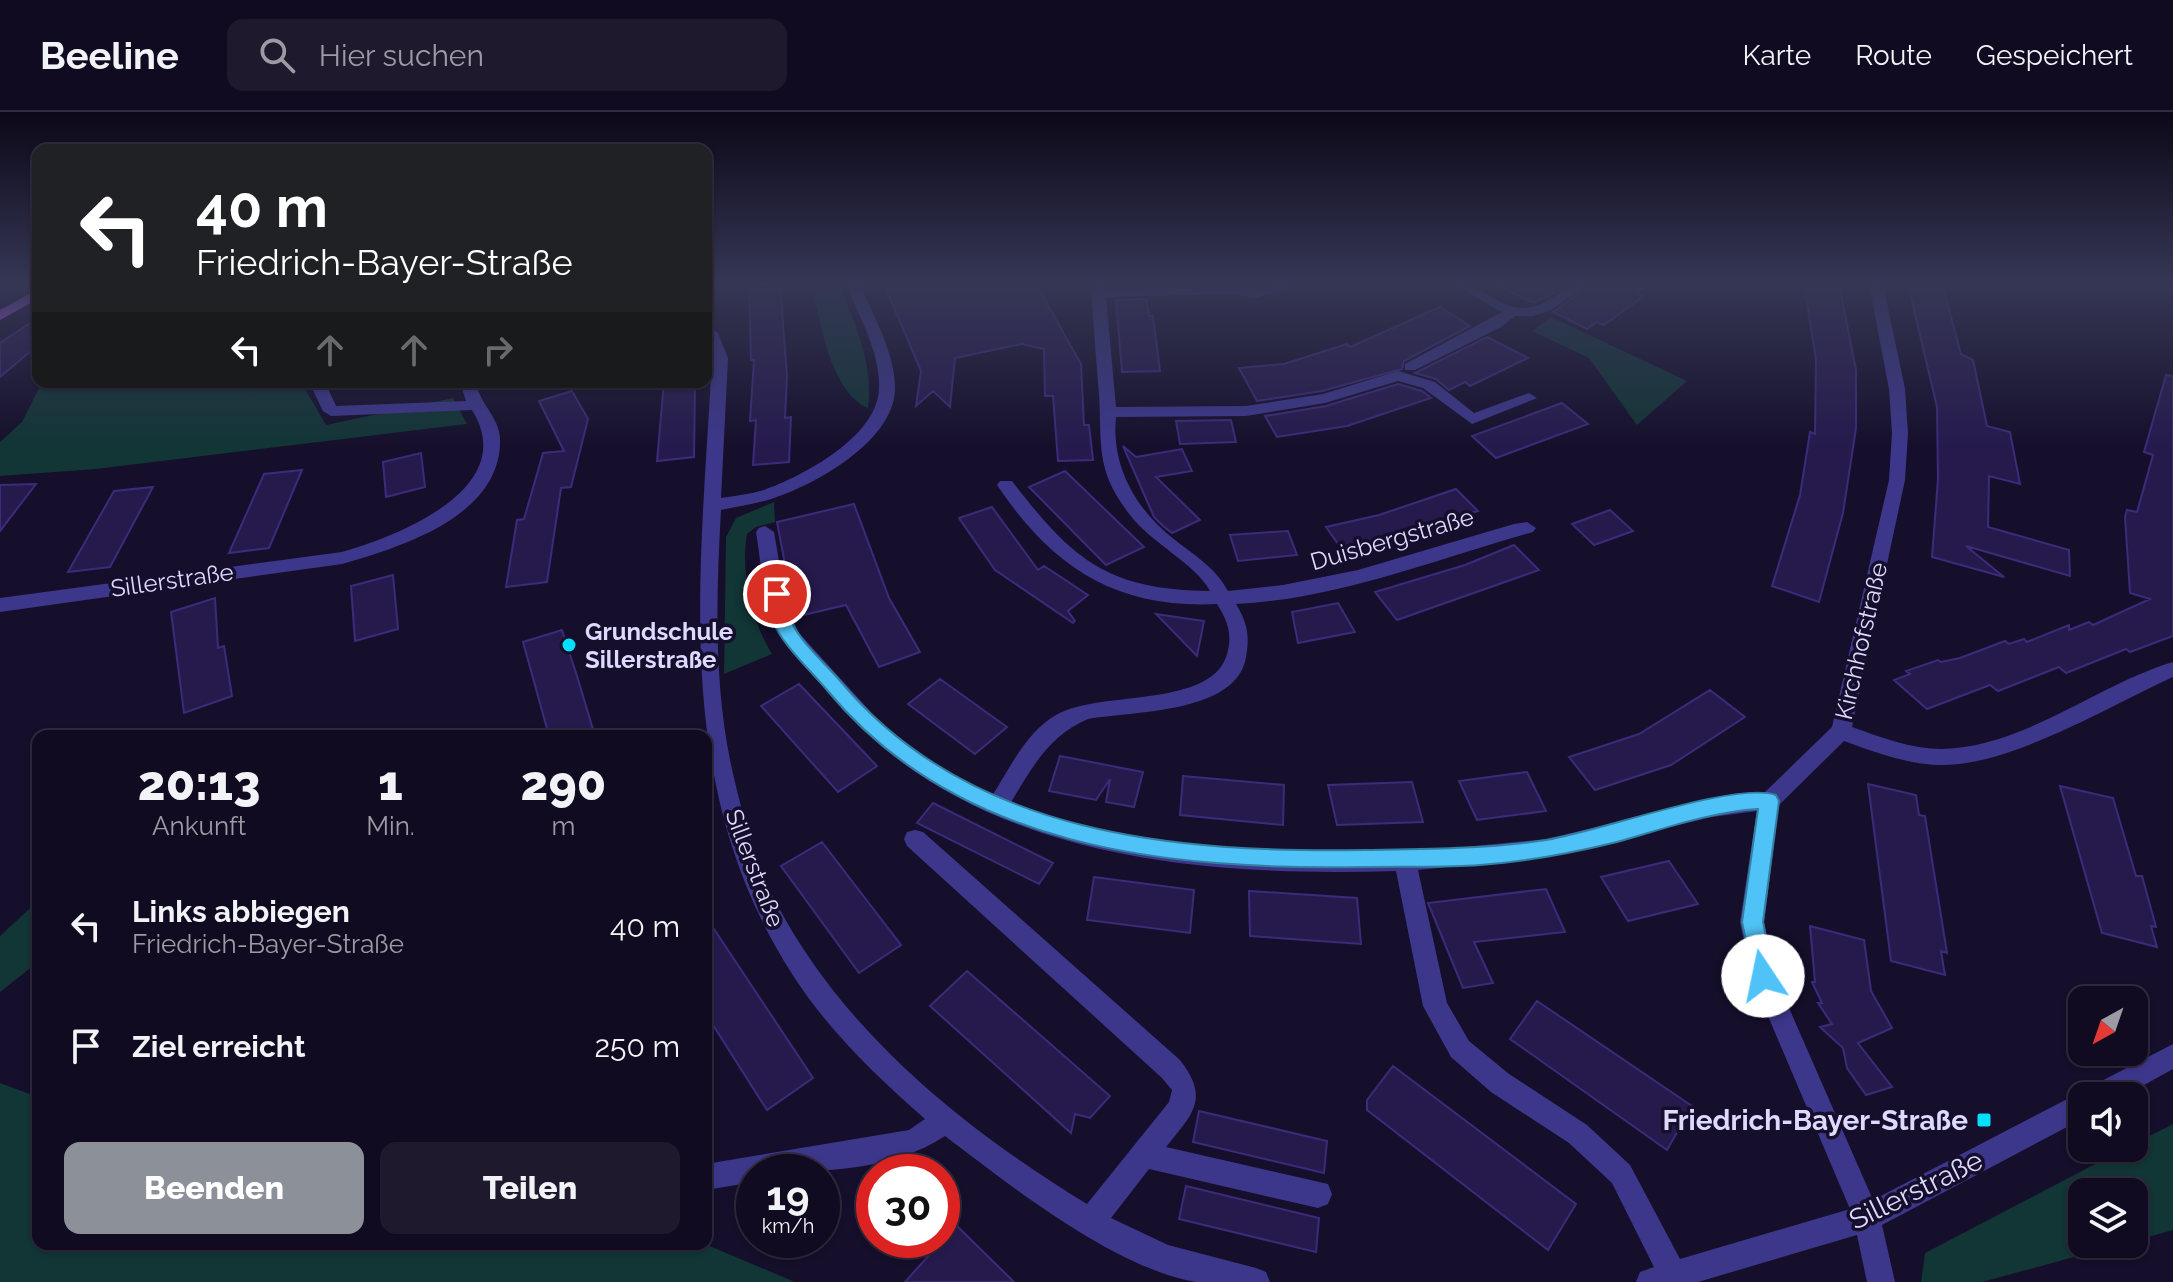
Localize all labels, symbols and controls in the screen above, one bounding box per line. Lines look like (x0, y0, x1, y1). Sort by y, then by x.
search box (227, 19, 787, 91)
text: Beeline (40, 33, 179, 78)
icon: search (255, 33, 299, 77)
text: Hier suchen (319, 38, 484, 73)
text: Karte (1742, 39, 1811, 72)
text: Route (1855, 39, 1932, 72)
text: Gespeichert (1976, 39, 2133, 72)
text: 40 m (196, 174, 328, 240)
icon: left (64, 176, 168, 280)
text: Friedrich-Bayer-Straße (196, 241, 573, 283)
icon: left (224, 328, 268, 372)
icon: ahead (308, 328, 352, 372)
icon: ahead (392, 328, 436, 372)
icon: right (476, 328, 520, 372)
street label: Duisbergstraße (1307, 502, 1477, 576)
street label: Sillerstraße (109, 557, 235, 603)
pin (743, 560, 811, 628)
street label: Kirchhofstraße (1829, 560, 1893, 722)
icon: arrive (755, 572, 799, 616)
place label: Grundschule Sillerstraße (585, 617, 733, 674)
marker: Grundschule Sillerstraße (560, 636, 578, 654)
text: 20:13 (138, 755, 260, 811)
text: 1 (378, 755, 403, 811)
text: 290 (521, 755, 606, 811)
street label: Sillerstraße (719, 805, 791, 931)
text: Ankunft (152, 811, 246, 841)
text: Min. (366, 811, 415, 841)
text: m (551, 811, 575, 841)
text: Links abbiegen (132, 894, 350, 929)
icon: left (64, 904, 108, 948)
text: 40 m (610, 909, 680, 944)
text: Friedrich-Bayer-Straße (132, 929, 404, 959)
position arrow (1721, 934, 1805, 1018)
north arrow (2068, 986, 2148, 1066)
map controls (2068, 986, 2148, 1258)
icon: arrive (64, 1024, 108, 1068)
text: Ziel erreicht (132, 1029, 305, 1064)
text: 250 m (594, 1029, 680, 1064)
button: sound (2068, 1082, 2148, 1162)
place label: Friedrich-Bayer-Straße (1662, 1104, 1968, 1137)
marker: Friedrich-Bayer-Straße (1975, 1111, 1993, 1129)
button: Beenden (64, 1142, 364, 1234)
button: Teilen (380, 1142, 680, 1234)
street label: Sillerstraße (1844, 1144, 1988, 1236)
speed limit sign: 30 (856, 1154, 960, 1258)
text: 19 (766, 1172, 810, 1219)
button: layers (2068, 1178, 2148, 1258)
text: km/h (762, 1214, 814, 1238)

